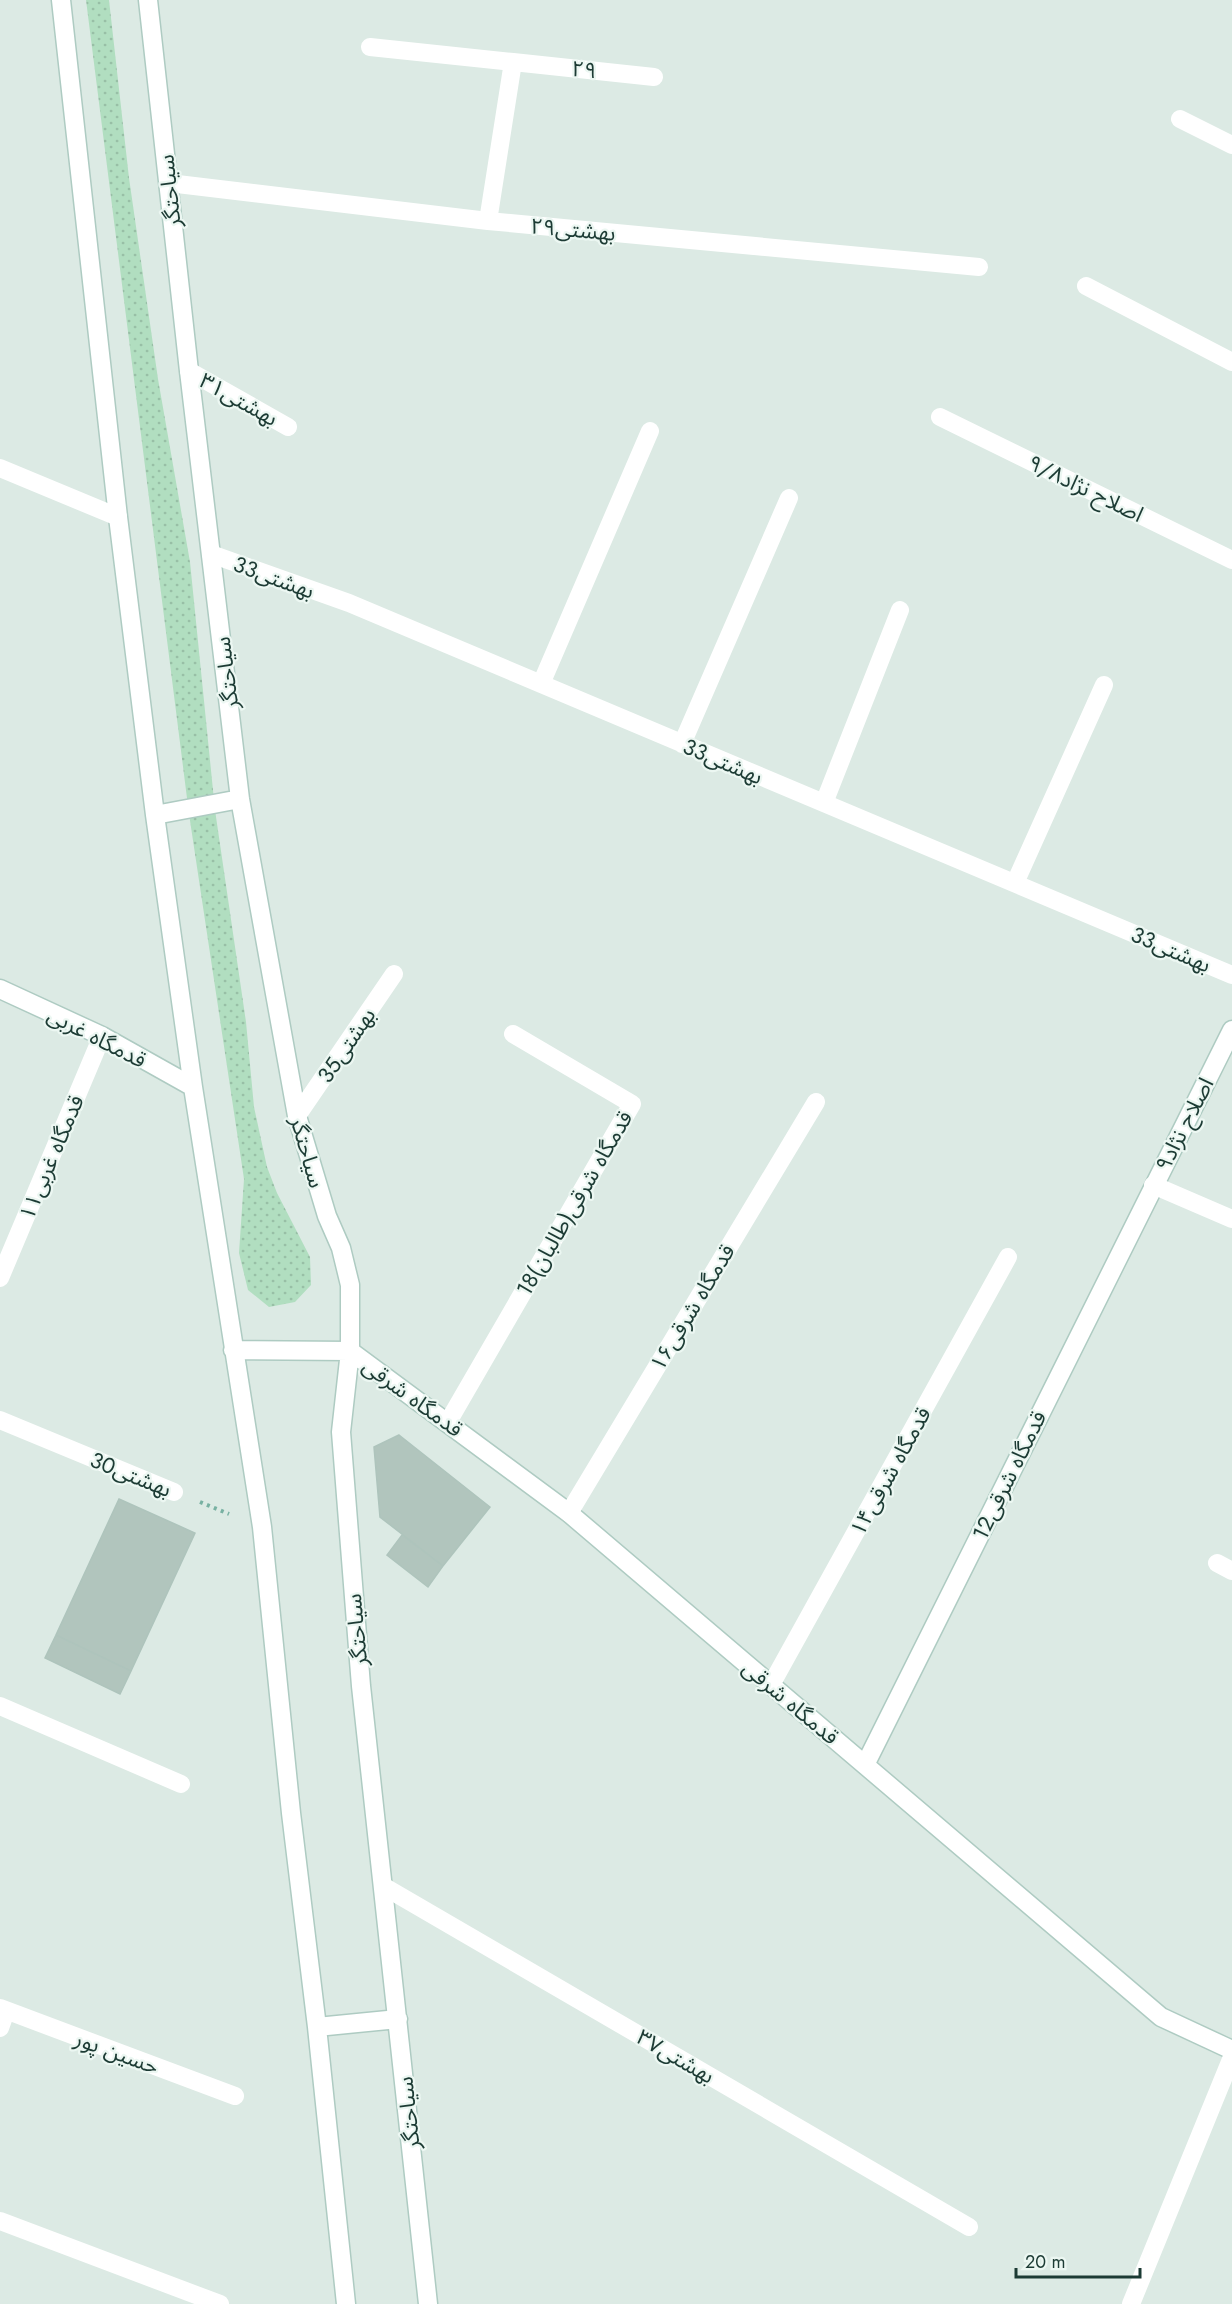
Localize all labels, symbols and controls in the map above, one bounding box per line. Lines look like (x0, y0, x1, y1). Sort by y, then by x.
street label: ۲۹ (570, 52, 598, 86)
street label: سیاحتگر (149, 153, 189, 230)
street label: ۲۹بهشتی (529, 209, 617, 249)
street label: بهشتی۳۱ (194, 364, 284, 434)
street label: اصلاح نژاد۹/۸ (1022, 446, 1149, 531)
street label: 33بهشتی (229, 548, 319, 606)
street label: سیاحتگر (206, 635, 246, 712)
street label: 33بهشتی (678, 730, 768, 792)
street label: 33بهشتی (1126, 918, 1216, 980)
street label: قدمگاه غربی (42, 998, 152, 1076)
street label: بهشتی35 (309, 1001, 383, 1089)
street label: اصلاح نژاد۹ (1147, 1072, 1222, 1177)
street label: قدمگاه غربی۱۱ (10, 1090, 92, 1224)
street label: 18قدمگاه شرقی(طالبان) (508, 1104, 640, 1302)
street label: سیاحتگر (282, 1112, 333, 1191)
street label: قدمگاه شرقی۱۶ (642, 1238, 742, 1376)
street label: قدمگاه شرقی (356, 1350, 470, 1444)
street label: قدمگاه شرقی۱۴ (841, 1401, 939, 1541)
street label: 12قدمگاه شرقی (964, 1405, 1054, 1545)
street label: 30بهشتی (85, 1443, 177, 1505)
street label: سیاحتگر (337, 1592, 375, 1669)
street label: قدمگاه شرقی (736, 1652, 846, 1752)
street label: بهشتی۳۷ (631, 2021, 721, 2091)
street label: حسین پور (69, 2022, 164, 2082)
street label: سیاحتگر (388, 2075, 428, 2152)
scale bar (1016, 2241, 1140, 2279)
text: 20 m (1025, 2249, 1065, 2275)

